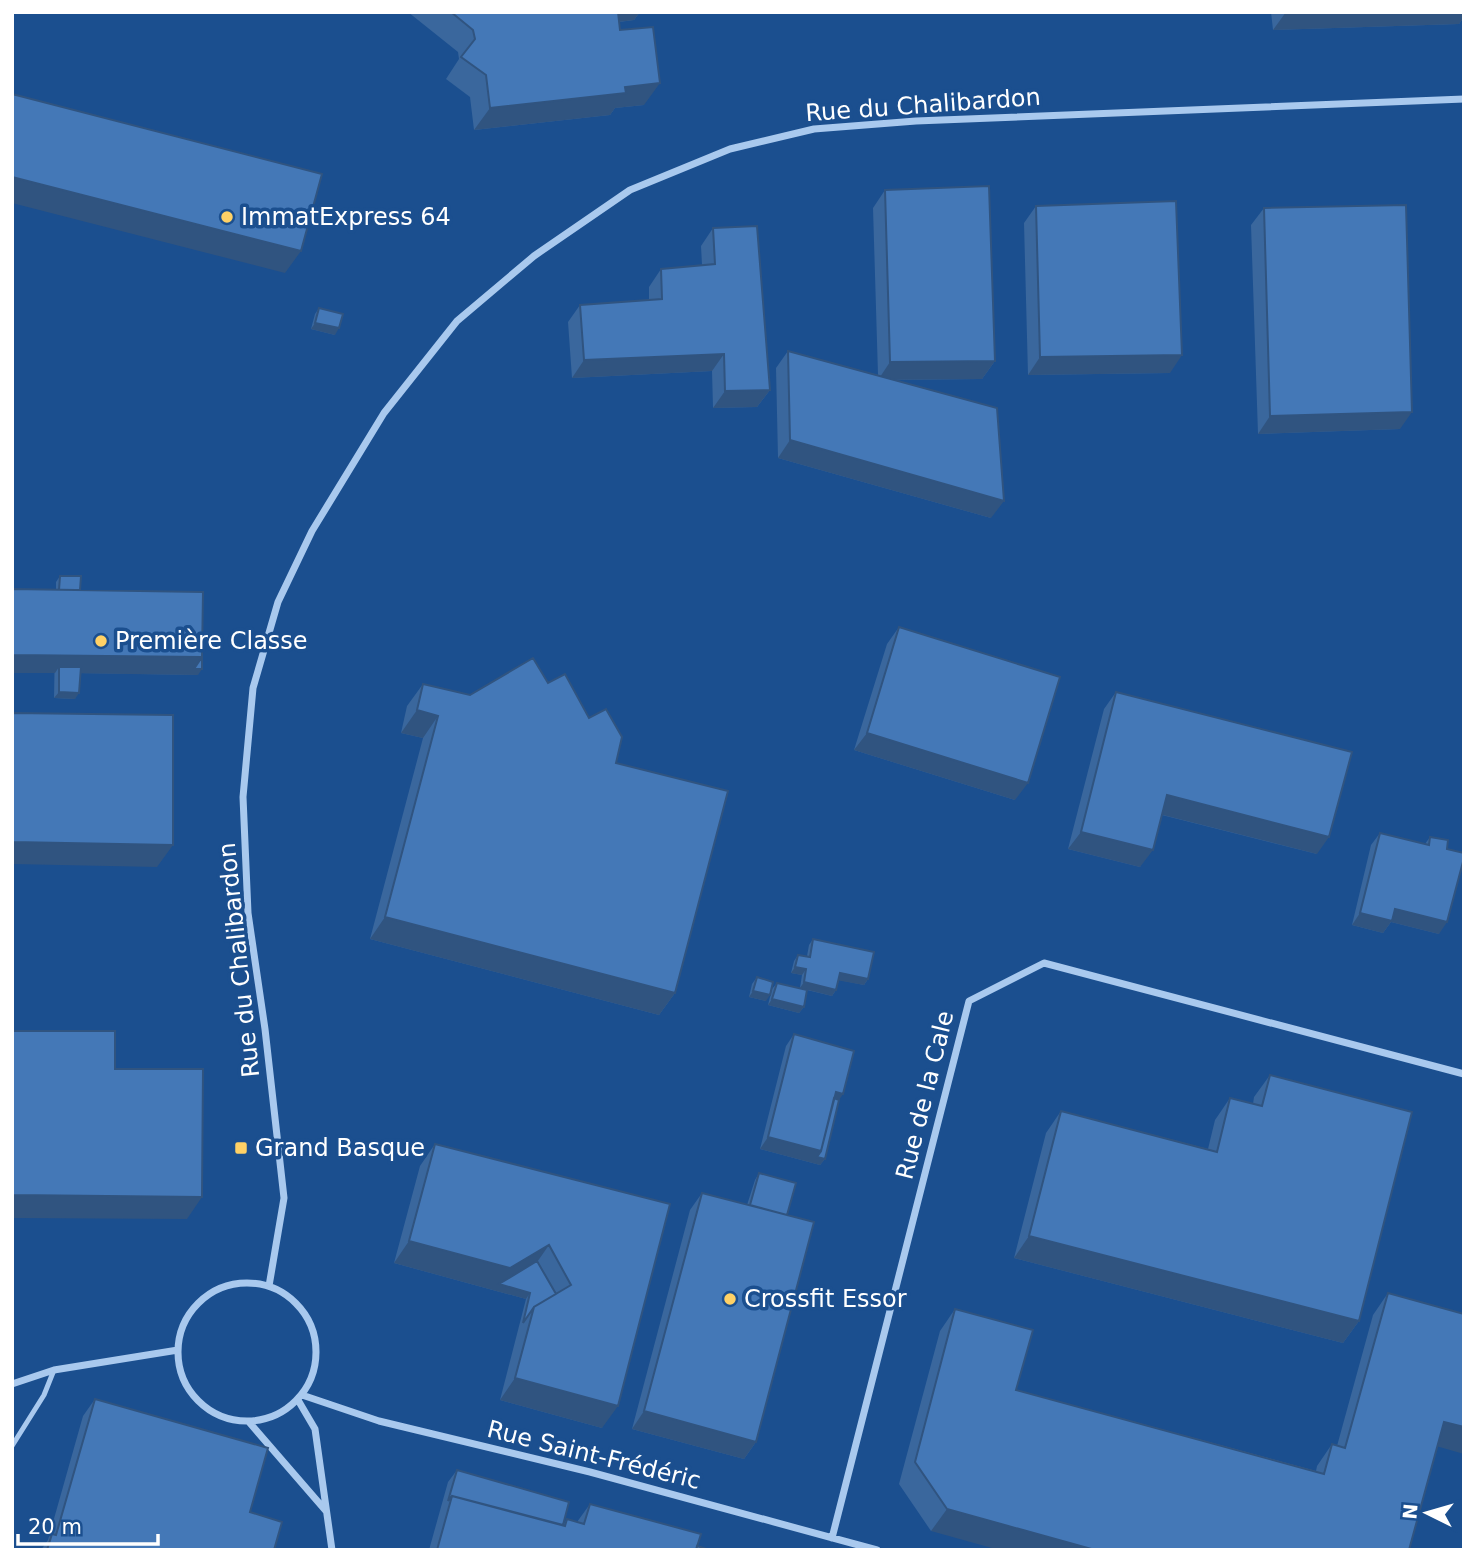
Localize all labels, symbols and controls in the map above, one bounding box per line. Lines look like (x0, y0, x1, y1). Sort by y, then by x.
street label: Rue du Chalibardon (804, 83, 1042, 127)
place label: ImmatExpress 64 (241, 203, 451, 231)
marker: ImmatExpress 64 (219, 209, 235, 225)
place label: Première Classe (115, 627, 308, 655)
marker: Première Classe (93, 633, 109, 649)
street label: Rue du Chalibardon (213, 841, 265, 1079)
street label: Rue de la Cale (891, 1008, 959, 1182)
place label: Grand Basque (255, 1134, 425, 1162)
marker: Grand Basque (233, 1140, 249, 1156)
place label: Crossfit Essor (744, 1285, 907, 1313)
marker: Crossfit Essor (722, 1291, 738, 1307)
street label: Rue Saint-Frédéric (484, 1415, 704, 1495)
north arrow (1392, 1478, 1462, 1548)
scale bar (18, 1502, 158, 1546)
text: N (1398, 1503, 1422, 1520)
text: 20 m (28, 1515, 82, 1539)

